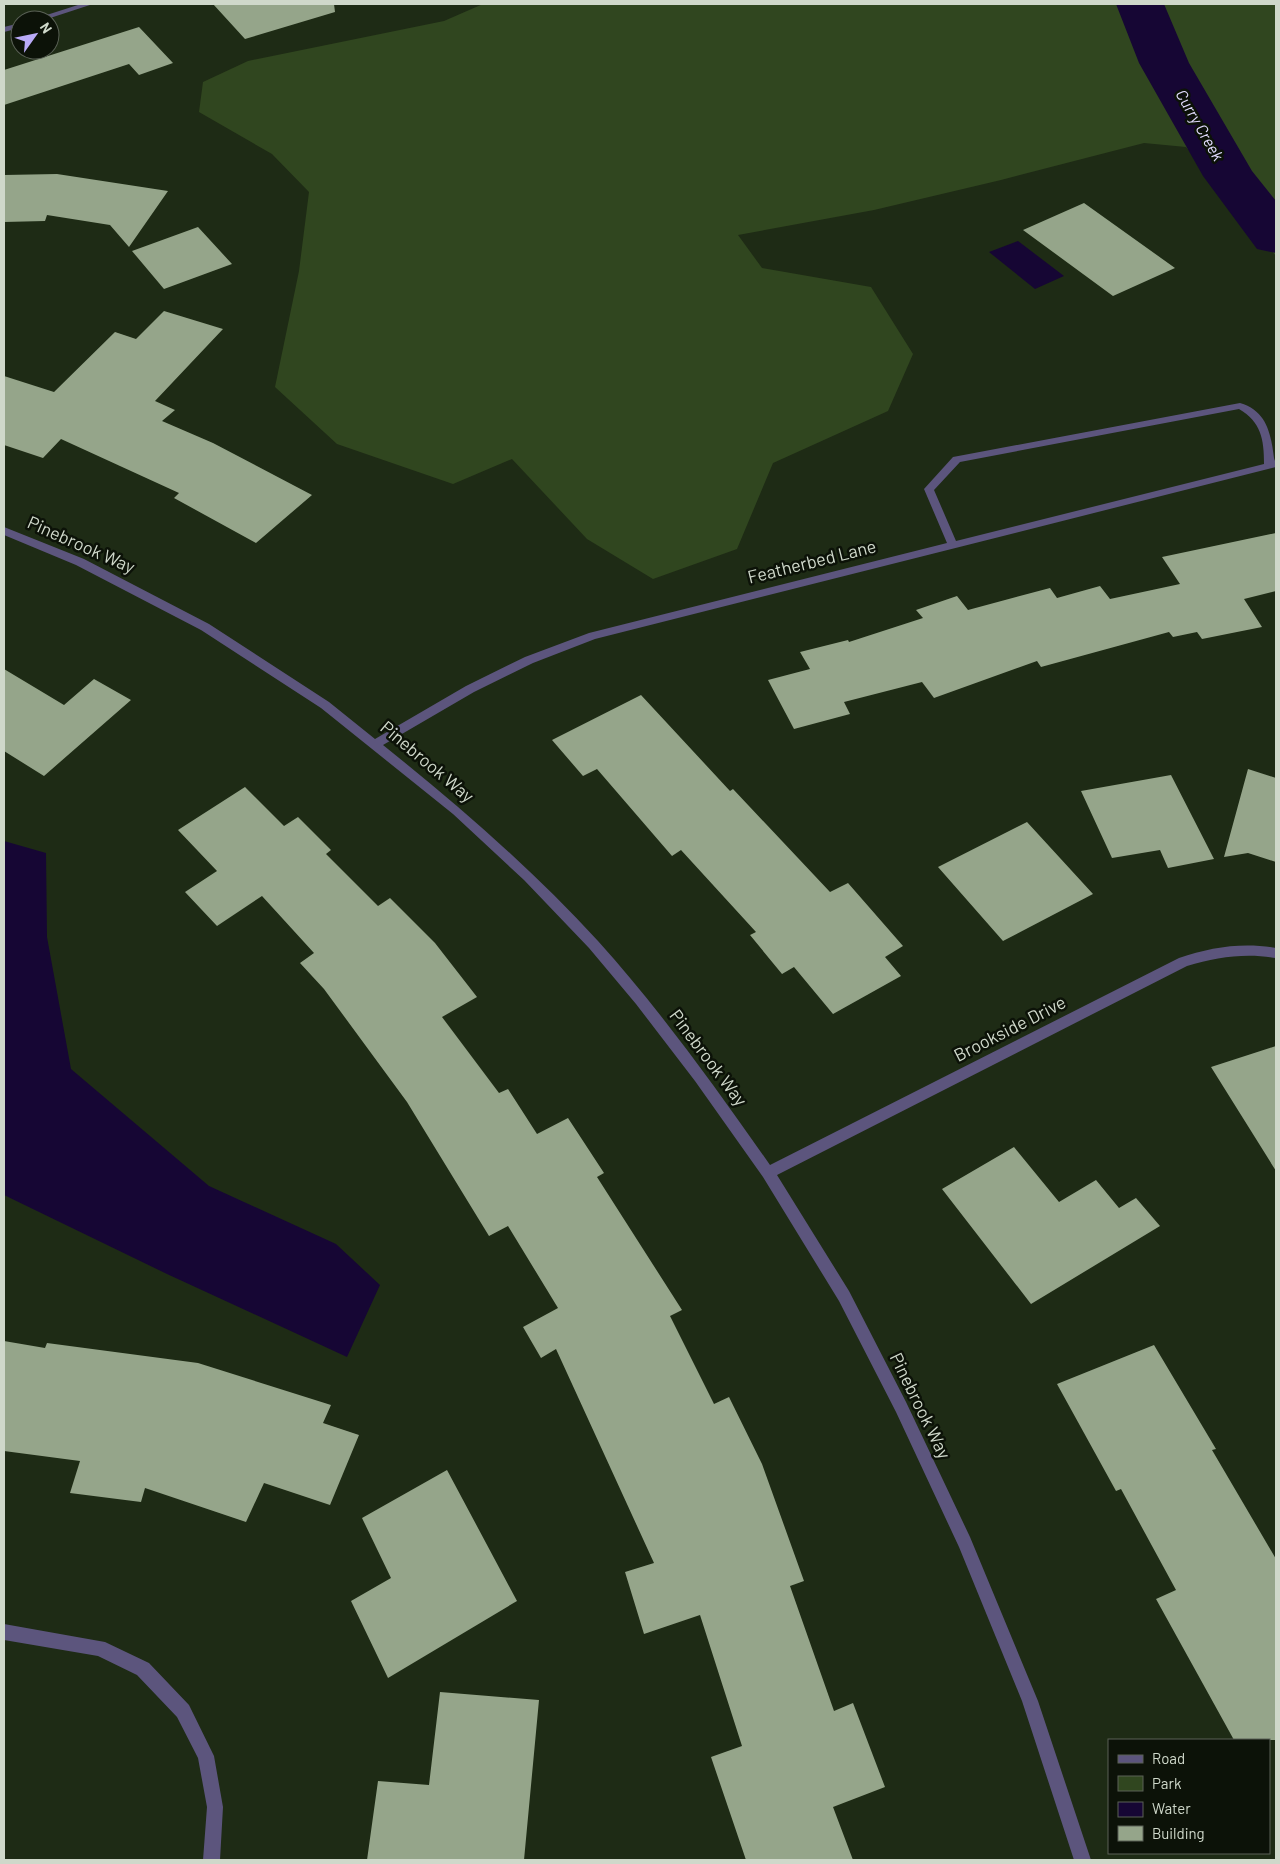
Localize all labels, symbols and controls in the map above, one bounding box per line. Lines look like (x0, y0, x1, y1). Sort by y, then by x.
north arrow (10, 10, 60, 60)
text: N (37, 19, 56, 36)
water label: Curry Creek (1172, 86, 1229, 164)
street label: Pinebrook Way (24, 511, 139, 578)
street label: Featherbed Lane (745, 534, 878, 588)
street label: Pinebrook Way (376, 716, 479, 807)
street label: Brookside Drive (950, 990, 1069, 1066)
street label: Pinebrook Way (665, 1005, 752, 1110)
street label: Pinebrook Way (886, 1349, 956, 1462)
legend (1108, 1739, 1270, 1854)
text: Road (1152, 1749, 1185, 1767)
text: Park (1152, 1774, 1182, 1792)
text: Water (1152, 1799, 1191, 1817)
text: Building (1152, 1824, 1205, 1842)

